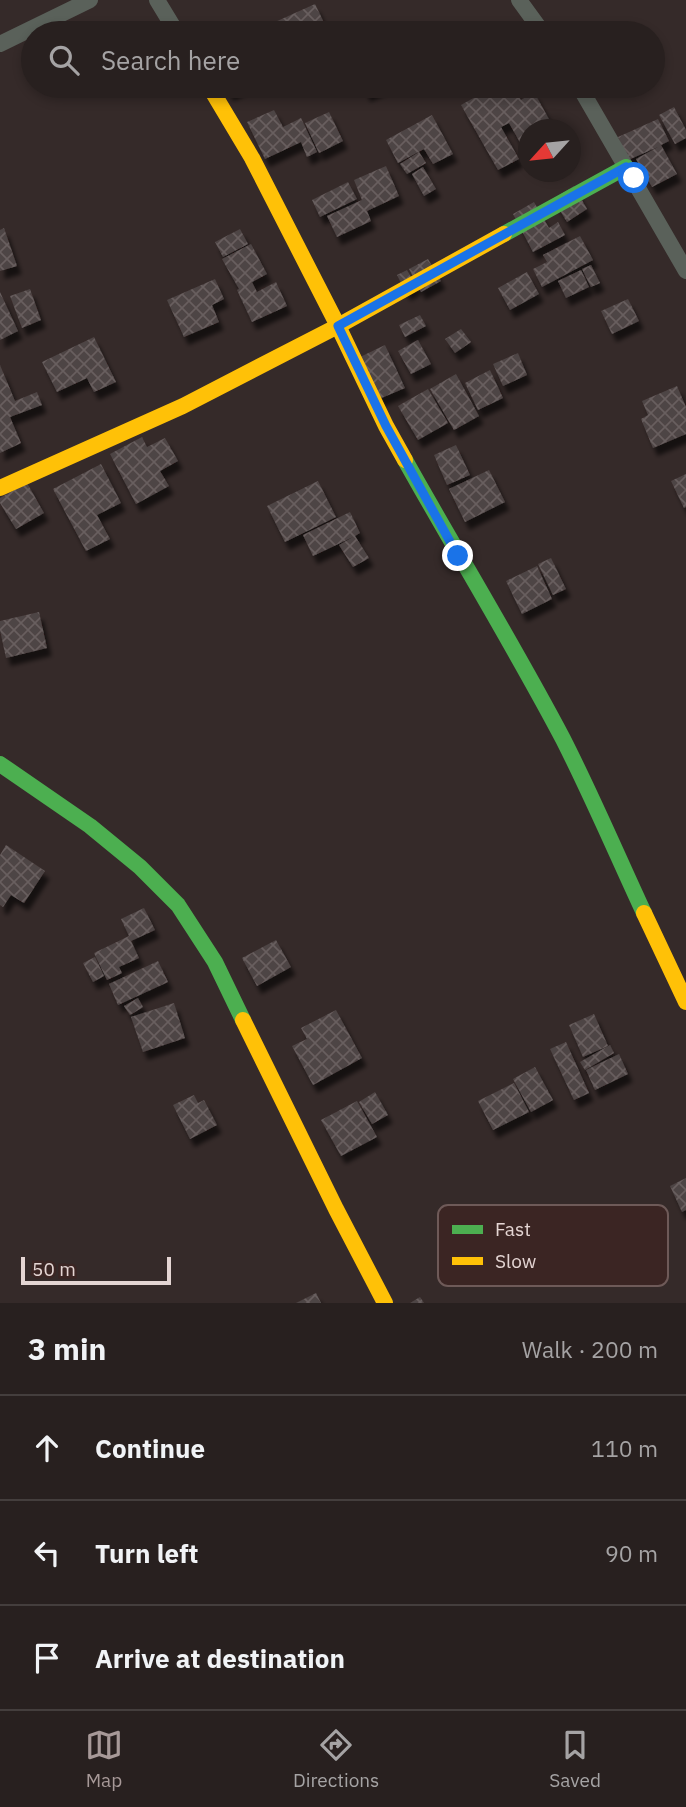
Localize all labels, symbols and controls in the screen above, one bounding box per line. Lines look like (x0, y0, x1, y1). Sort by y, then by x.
search box (21, 21, 665, 98)
icon: search (45, 41, 83, 79)
text: Search here (101, 43, 240, 77)
north arrow (518, 119, 581, 182)
route start (618, 162, 649, 193)
route end (442, 540, 473, 571)
legend (438, 1205, 668, 1286)
text: Fast (495, 1217, 531, 1241)
text: Slow (495, 1249, 536, 1273)
scale bar (21, 1254, 172, 1286)
text: 50 m (32, 1257, 76, 1281)
text: 3 min (28, 1329, 106, 1368)
text: Walk · 200 m (522, 1334, 658, 1364)
icon: ahead (28, 1429, 66, 1467)
text: Continue (95, 1431, 205, 1465)
text: 110 m (591, 1433, 658, 1463)
icon: left (28, 1534, 66, 1572)
text: Turn left (95, 1536, 198, 1570)
text: 90 m (605, 1538, 658, 1568)
icon: arrive (28, 1639, 66, 1677)
text: Arrive at destination (95, 1641, 345, 1675)
tab: Map (85, 1726, 123, 1792)
tab: Directions (293, 1726, 379, 1792)
tab: Saved (549, 1726, 601, 1792)

